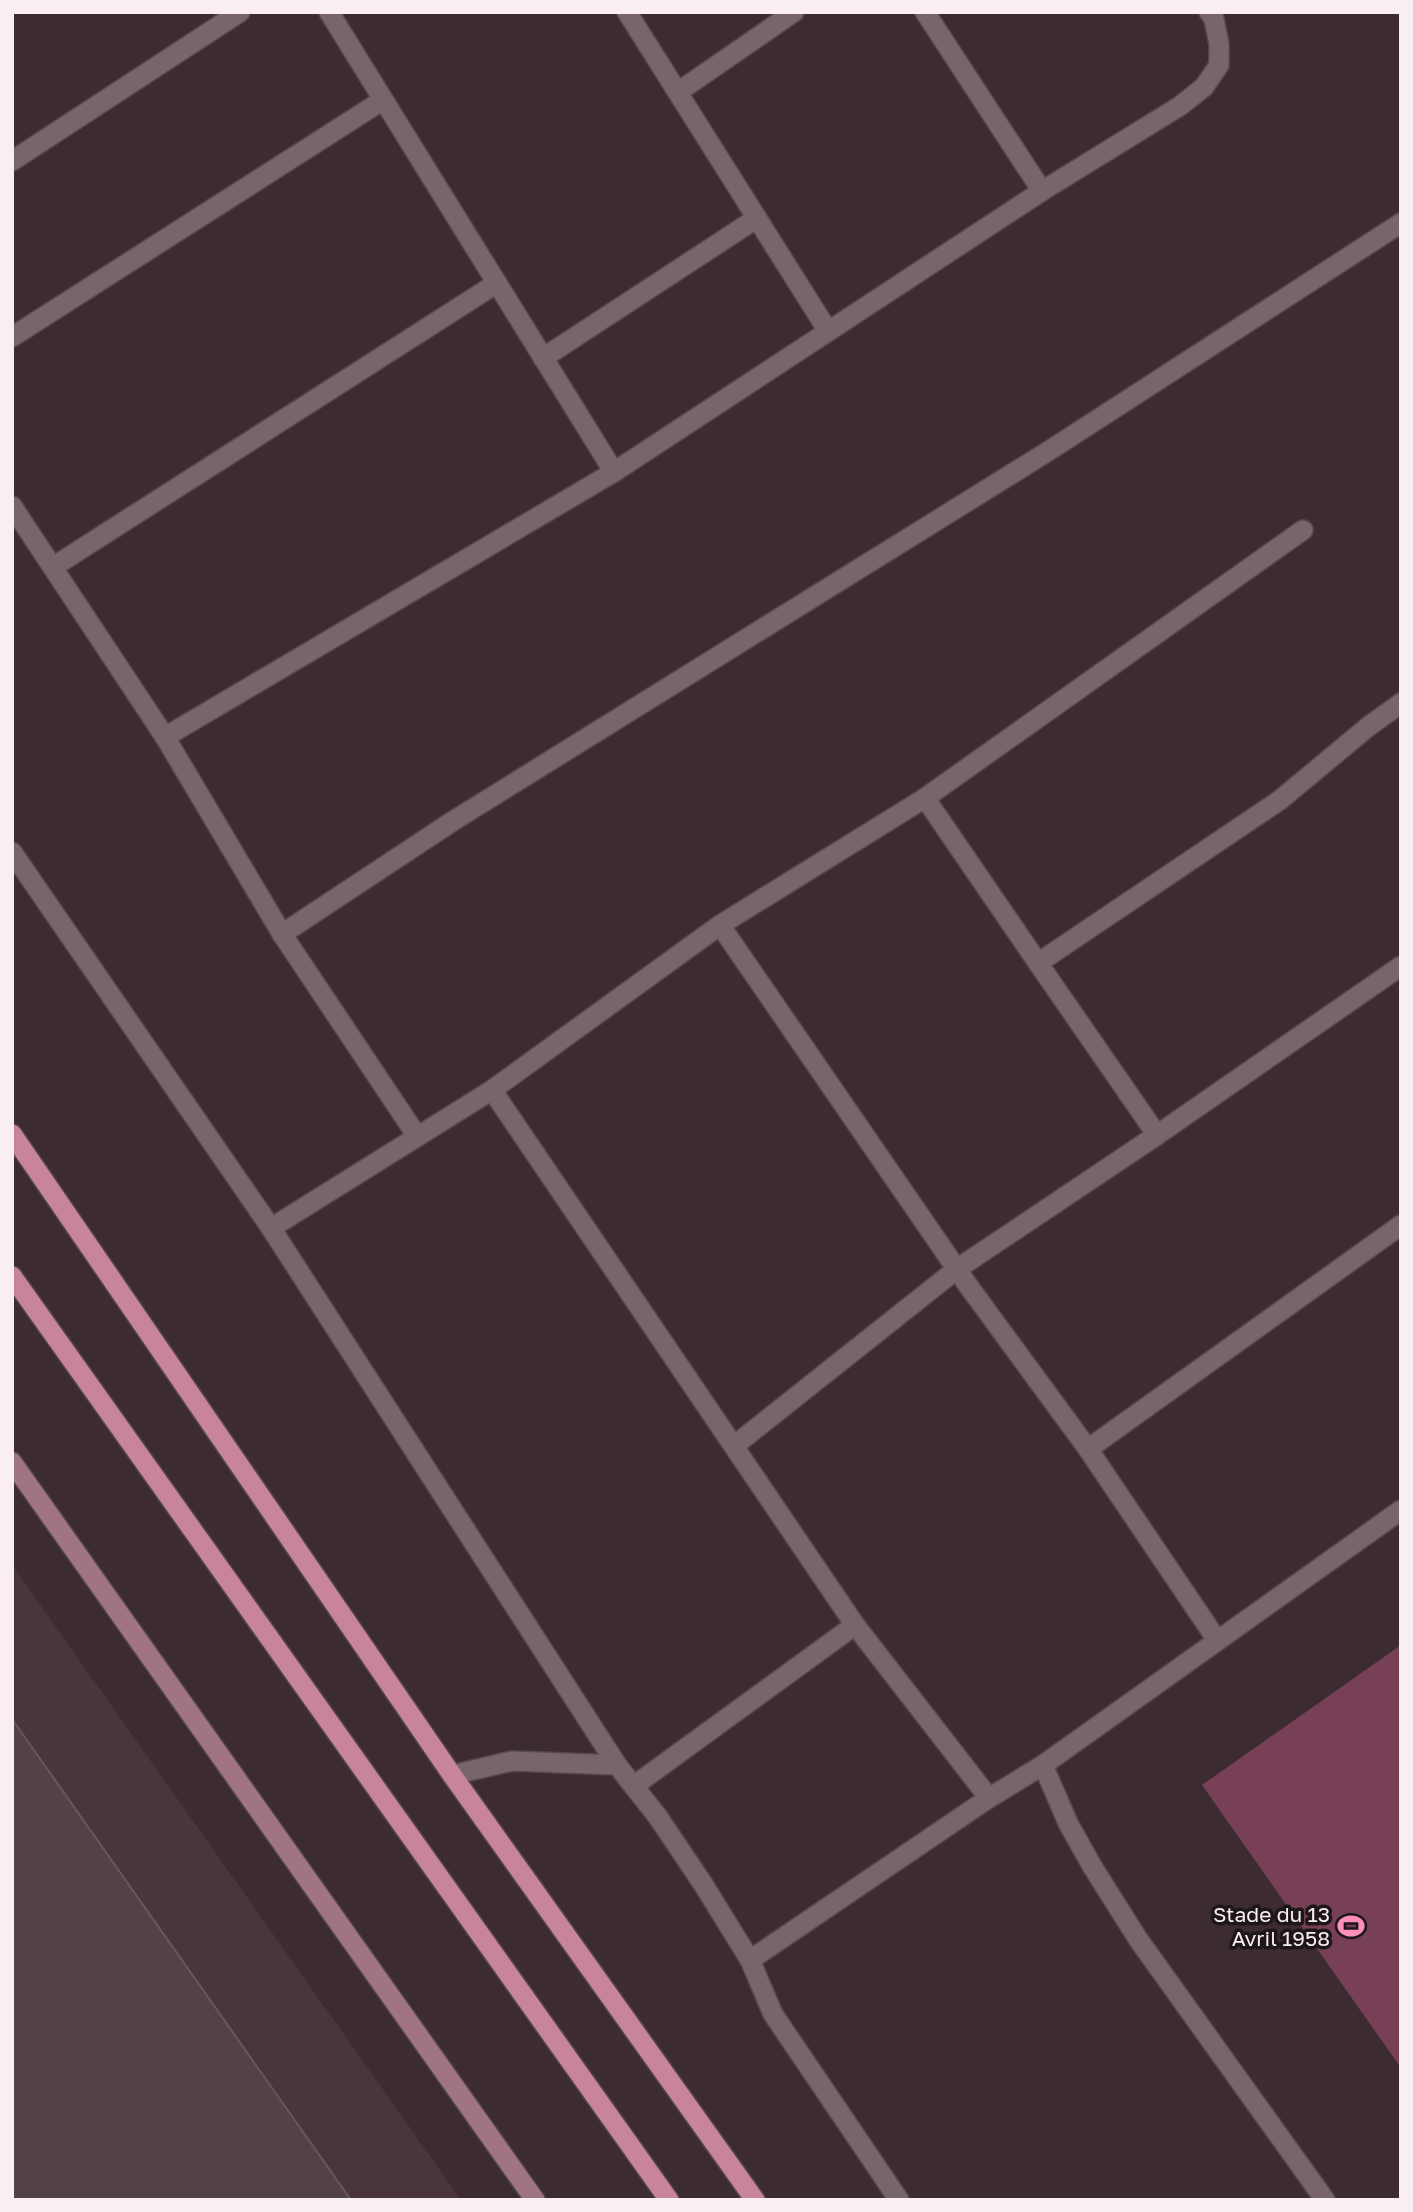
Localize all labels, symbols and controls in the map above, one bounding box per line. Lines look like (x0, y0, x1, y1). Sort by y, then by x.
place label: Stade du 13 Avril 1958 (1213, 1901, 1330, 1951)
sports icon: Stade du 13 Avril 1958 (1336, 1911, 1366, 1941)

